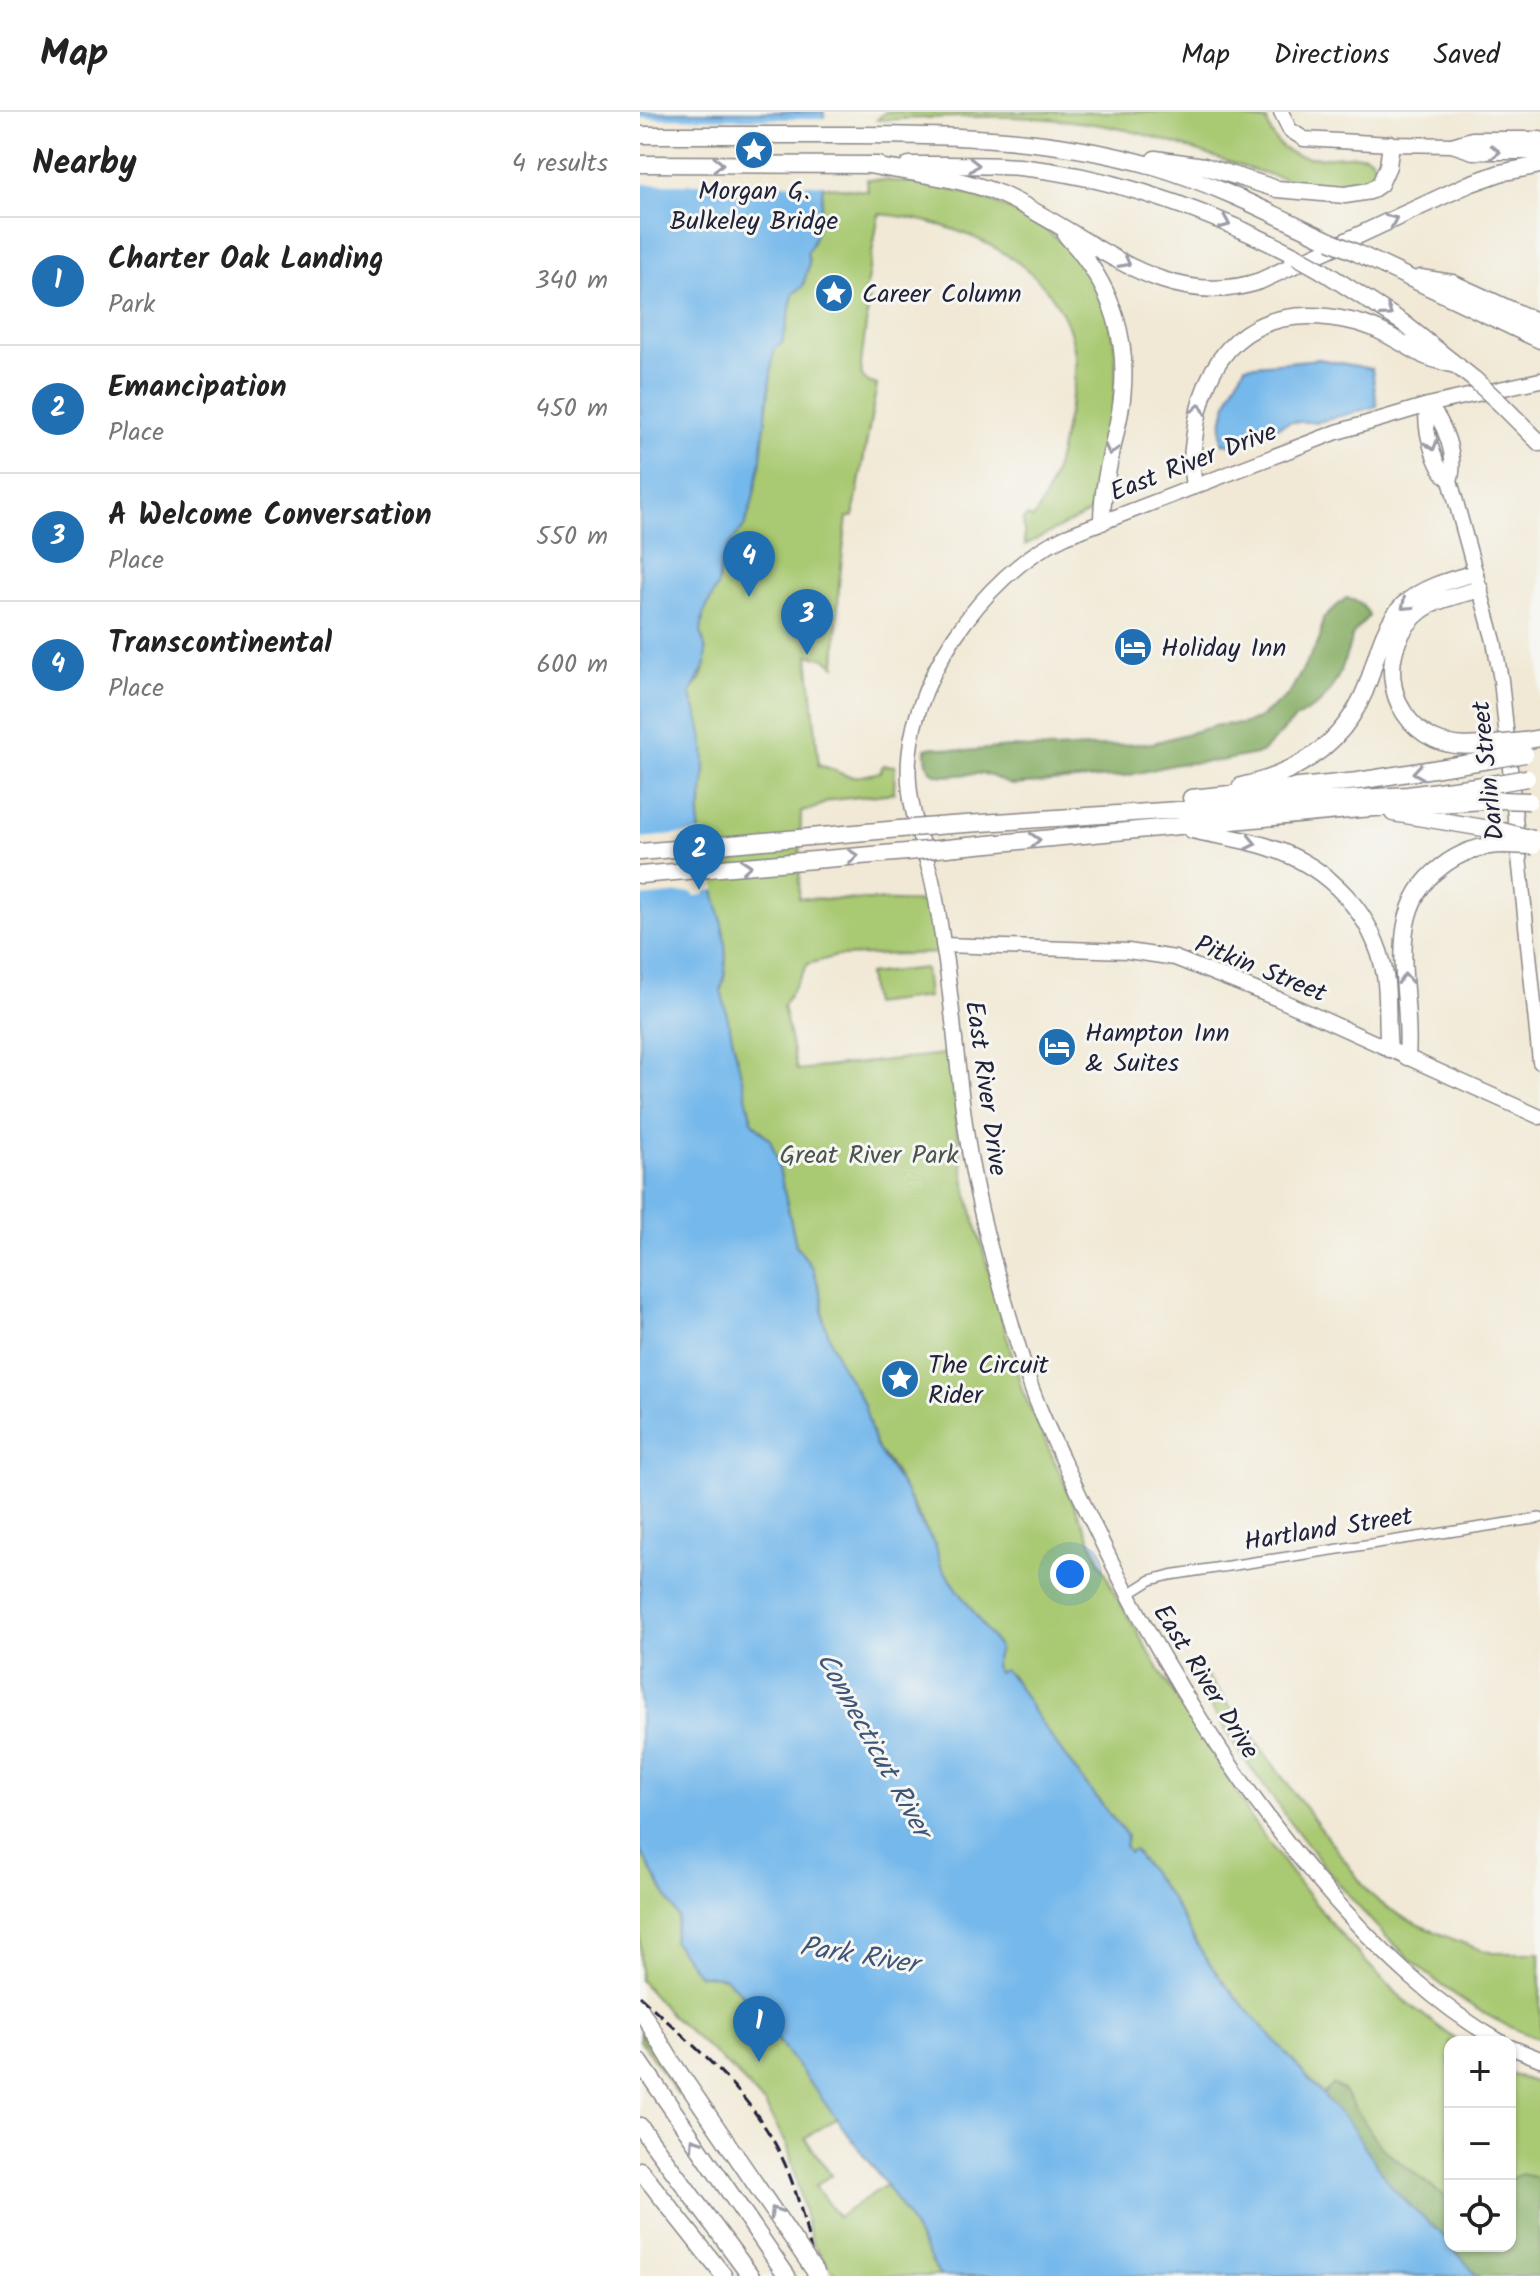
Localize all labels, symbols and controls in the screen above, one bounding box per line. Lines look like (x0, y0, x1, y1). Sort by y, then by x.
text: Map (40, 25, 109, 85)
text: Map (1181, 33, 1230, 78)
text: Directions (1274, 33, 1390, 78)
text: Saved (1434, 33, 1500, 78)
place icon: Morgan G. Bulkeley Bridge (733, 129, 775, 171)
text: Nearby (32, 137, 137, 191)
text: 4 results (512, 143, 608, 185)
one-way arrow (1489, 143, 1502, 161)
one-way arrow (712, 155, 725, 173)
one-way arrow (968, 156, 981, 174)
place label: Morgan G. Bulkeley Bridge (670, 171, 838, 243)
one-way arrow (1217, 213, 1232, 229)
one-way arrow (1384, 214, 1399, 230)
text: Charter Oak Landing (108, 236, 384, 284)
one-way arrow (1116, 252, 1131, 268)
text: 1 (54, 260, 62, 302)
text: 340 m (535, 260, 608, 302)
place icon: Career Column (813, 272, 855, 314)
place label: Career Column (862, 274, 1022, 316)
text: Park (108, 284, 155, 326)
one-way arrow (1378, 302, 1392, 317)
text: Emancipation (108, 364, 287, 412)
text: 2 (50, 388, 66, 430)
text: 450 m (536, 388, 608, 430)
one-way arrow (1190, 402, 1207, 416)
text: Place (108, 412, 164, 454)
street label: East River Drive (1104, 412, 1284, 514)
one-way arrow (1423, 438, 1439, 452)
one-way arrow (1104, 443, 1121, 456)
text: A Welcome Conversation (108, 492, 432, 540)
text: 3 (51, 516, 65, 558)
text: 550 m (536, 516, 608, 558)
pin: 4 (723, 531, 775, 597)
text: Place (108, 540, 164, 582)
pin: 3 (781, 589, 833, 655)
one-way arrow (1400, 595, 1415, 610)
text: Transcontinental (108, 620, 332, 668)
hotel icon: Holiday Inn (1112, 626, 1154, 668)
place label: Holiday Inn (1161, 628, 1286, 670)
text: 4 (51, 644, 65, 686)
text: 600 m (536, 644, 608, 686)
text: Place (108, 668, 164, 710)
street label: Darlin Street (1461, 698, 1517, 843)
one-way arrow (1412, 763, 1425, 780)
pin: 2 (673, 824, 725, 890)
one-way arrow (1029, 832, 1042, 849)
one-way arrow (1244, 834, 1257, 851)
one-way arrow (847, 848, 860, 865)
one-way arrow (740, 858, 753, 875)
street label: Pitkin Street (1188, 924, 1333, 1016)
one-way arrow (1397, 972, 1414, 985)
street label: East River Drive (952, 998, 1018, 1179)
place label: Hampton Inn & Suites (1085, 1013, 1230, 1085)
hotel icon: Hampton Inn & Suites (1036, 1026, 1078, 1068)
park label: Great River Park (779, 1135, 959, 1177)
place label: The Circuit Rider (928, 1345, 1050, 1417)
place icon: The Circuit Rider (879, 1358, 921, 1400)
street label: Hartland Street (1241, 1496, 1416, 1564)
your location (1050, 1554, 1090, 1594)
street label: East River Drive (1141, 1596, 1270, 1768)
water label: Connecticut River (803, 1644, 945, 1851)
water label: Park River (796, 1925, 926, 1989)
pin: 1 (733, 1996, 785, 2062)
map controls (1444, 2036, 1516, 2252)
button: + (1444, 2036, 1516, 2108)
button: − (1444, 2108, 1516, 2180)
one-way arrow (690, 2137, 705, 2151)
button: locate (1444, 2180, 1516, 2252)
one-way arrow (769, 2206, 784, 2220)

